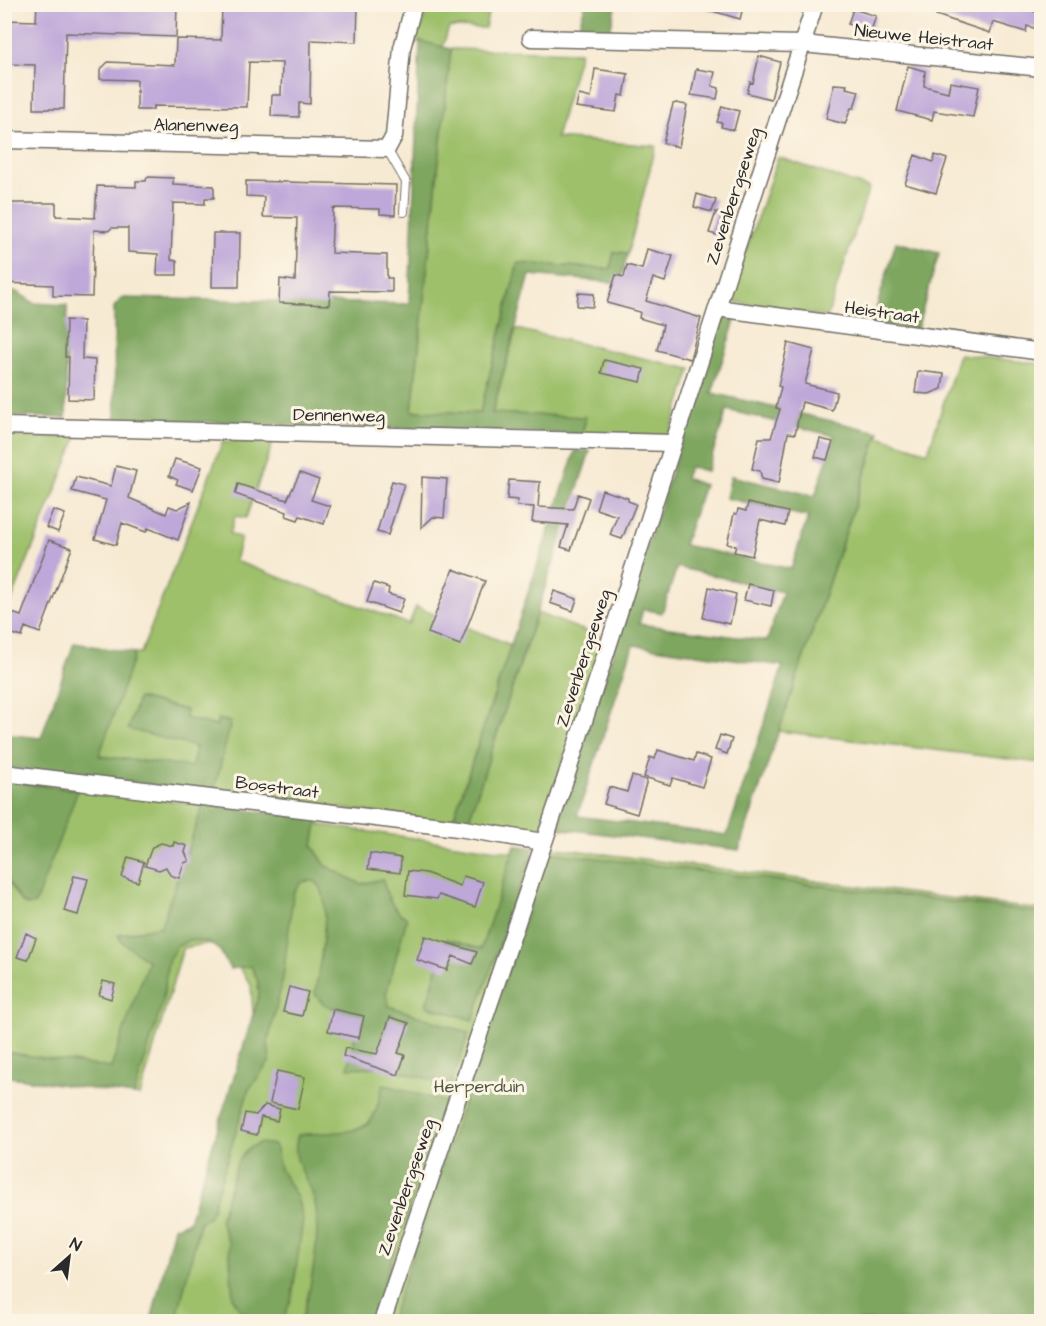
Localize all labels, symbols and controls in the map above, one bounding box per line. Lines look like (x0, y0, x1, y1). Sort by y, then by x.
street label: Nieuwe Heistraat (853, 18, 995, 57)
street label: Alanenweg (153, 112, 239, 140)
street label: Zevenbergseweg (699, 124, 768, 268)
street label: Heistraat (843, 295, 922, 330)
street label: Dennenweg (293, 402, 385, 430)
street label: Zevenbergseweg (549, 586, 618, 730)
street label: Bosstraat (234, 770, 321, 805)
park label: Herperduin (434, 1074, 524, 1099)
street label: Zevenbergseweg (371, 1115, 443, 1259)
north arrow (39, 1227, 99, 1287)
text: N (66, 1233, 85, 1257)

